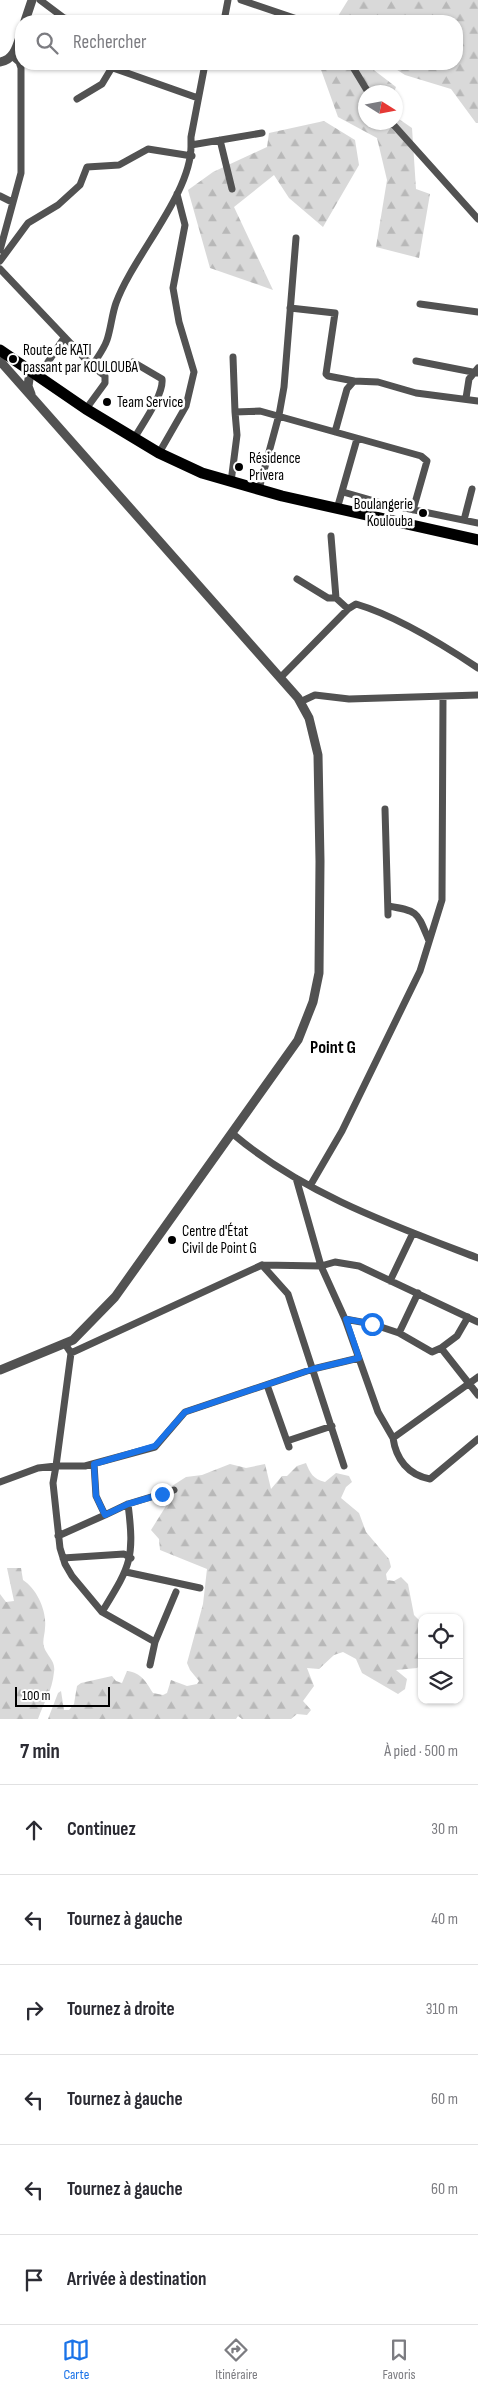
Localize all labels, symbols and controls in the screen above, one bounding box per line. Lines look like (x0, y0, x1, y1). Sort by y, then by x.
search box (15, 15, 463, 70)
icon: search (33, 29, 61, 57)
text: Rechercher (73, 31, 147, 54)
north arrow (358, 85, 403, 130)
place label: Route de KATI passant par KOULOUBA (23, 341, 139, 377)
marker: Route de KATI passant par KOULOUBA (7, 353, 19, 365)
place label: Team Service (117, 393, 183, 412)
marker: Team Service (101, 396, 113, 408)
place label: Résidence Privera (249, 449, 301, 485)
marker: Résidence Privera (233, 461, 245, 473)
place label: Boulangerie Koulouba (354, 495, 413, 531)
marker: Boulangerie Koulouba (417, 507, 429, 519)
district label: Point G (310, 1037, 356, 1058)
place label: Centre d'État Civil de Point G (182, 1222, 257, 1258)
marker: Centre d'État Civil de Point G (166, 1234, 178, 1246)
route start (361, 1313, 384, 1336)
route end (151, 1483, 174, 1506)
map controls (418, 1614, 463, 1704)
button: locate (418, 1614, 463, 1659)
button: layers (418, 1659, 463, 1704)
scale bar (15, 1684, 110, 1707)
text: 100 m (22, 1687, 51, 1704)
text: 7 min (20, 1739, 60, 1764)
text: À pied · 500 m (384, 1742, 458, 1761)
icon: ahead (20, 1816, 48, 1844)
text: Continuez (67, 1818, 136, 1841)
text: 30 m (431, 1820, 458, 1839)
icon: left (20, 1906, 48, 1934)
text: Tournez à gauche (67, 1908, 183, 1931)
text: 40 m (431, 1910, 458, 1929)
icon: right (20, 1996, 48, 2024)
text: Tournez à droite (67, 1998, 175, 2021)
text: 310 m (426, 2000, 458, 2019)
icon: left (20, 2086, 48, 2114)
text: Tournez à gauche (67, 2088, 183, 2111)
text: 60 m (431, 2090, 458, 2109)
icon: left (20, 2176, 48, 2204)
text: Tournez à gauche (67, 2178, 183, 2201)
text: 60 m (431, 2180, 458, 2199)
icon: arrive (20, 2266, 48, 2294)
text: Arrivée à destination (67, 2268, 207, 2291)
tab: Carte (62, 2336, 90, 2383)
tab: Itinéraire (215, 2336, 258, 2383)
tab: Favoris (382, 2336, 416, 2383)

